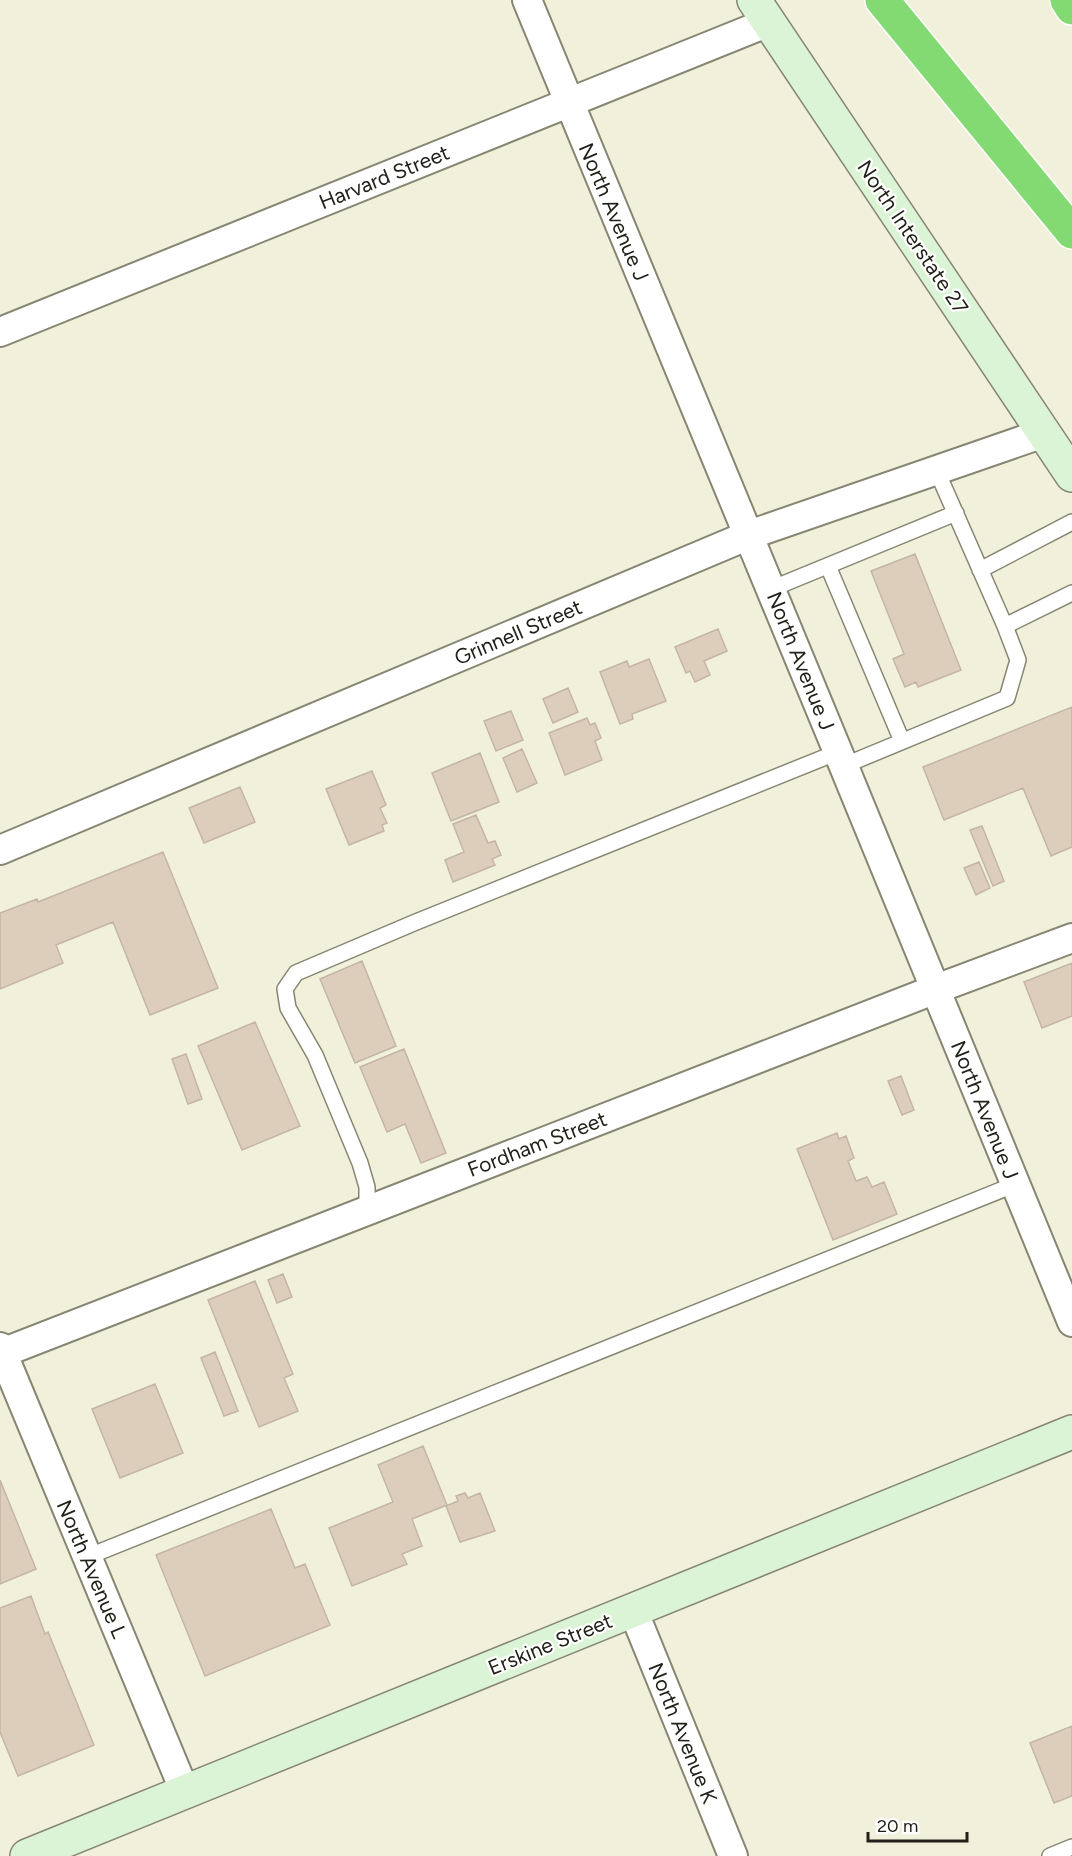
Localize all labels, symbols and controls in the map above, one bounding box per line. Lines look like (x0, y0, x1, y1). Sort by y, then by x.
street label: Harvard Street (315, 139, 453, 215)
street label: North Avenue J (574, 139, 654, 285)
street label: North Interstate 27 (852, 155, 974, 319)
street label: North Avenue J (762, 588, 840, 734)
street label: Grinnell Street (450, 594, 586, 670)
street label: North Avenue J (946, 1037, 1024, 1183)
street label: Fordham Street (464, 1106, 610, 1182)
street label: North Avenue L (52, 1496, 132, 1642)
street label: Erskine Street (484, 1608, 616, 1680)
street label: North Avenue K (643, 1659, 723, 1807)
scale bar (868, 1805, 967, 1843)
text: 20 m (877, 1815, 918, 1837)

